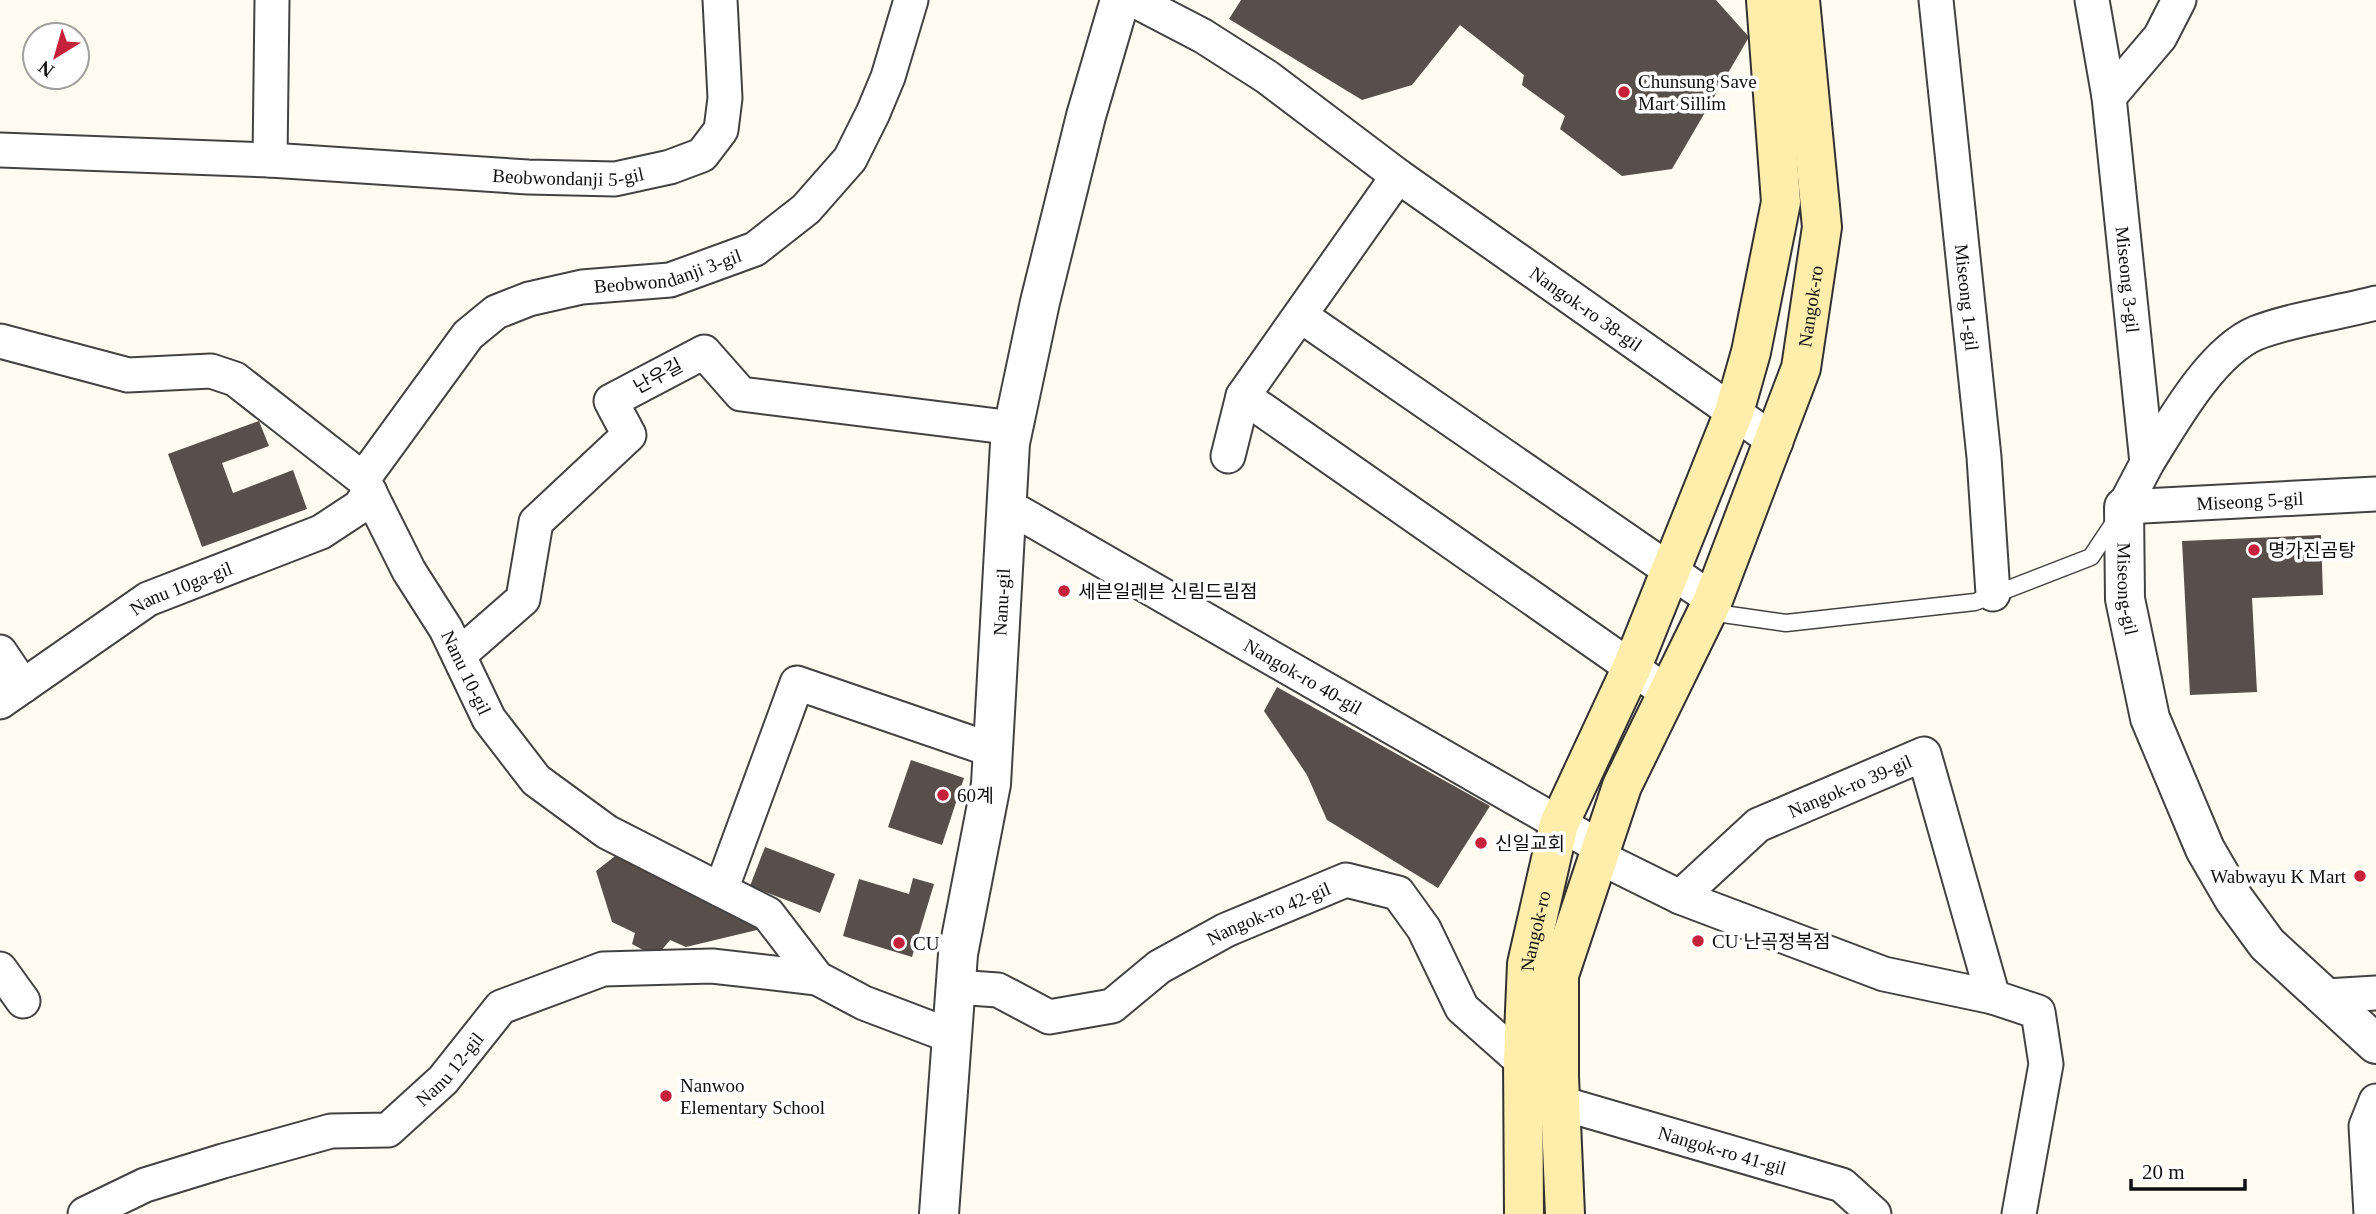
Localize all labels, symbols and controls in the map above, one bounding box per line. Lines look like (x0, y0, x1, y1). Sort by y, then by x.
north arrow (21, 21, 91, 91)
text: N (34, 56, 58, 82)
place label: Chunsung Save Mart Sillim (1638, 71, 1757, 114)
marker: Chunsung Save Mart Sillim (1616, 84, 1632, 100)
street label: Beobwondanji 5-gil (492, 163, 646, 190)
street label: Miseong 3-gil (2112, 225, 2144, 334)
street label: Miseong 1-gil (1951, 243, 1983, 352)
street label: Beobwondanji 3-gil (593, 244, 744, 297)
street label: Nangok-ro 38-gil (1526, 262, 1646, 355)
street label: Nangok-ro (1794, 264, 1827, 348)
street label: 난우길 (630, 354, 686, 398)
street label: Miseong 5-gil (2196, 487, 2304, 514)
place label: 명가진곰탕 (2268, 540, 2356, 561)
street label: Miseong-gil (2114, 542, 2143, 637)
marker: 명가진곰탕 (2246, 542, 2262, 558)
street label: Nanu 10ga-gil (126, 557, 235, 619)
street label: Nanu-gil (989, 568, 1013, 636)
place label: 세븐일레븐 신림드림점 (1078, 581, 1258, 602)
marker: 세븐일레븐 신림드림점 (1056, 583, 1072, 599)
street label: Nanu 10-gil (438, 627, 496, 718)
street label: Nangok-ro 40-gil (1241, 634, 1366, 718)
street label: Nangok-ro 39-gil (1785, 750, 1915, 821)
place label: 60계 (957, 785, 993, 806)
marker: 60계 (935, 787, 951, 803)
place label: 신일교회 (1495, 833, 1565, 854)
marker: 신일교회 (1473, 835, 1489, 851)
place label: Wabwayu K Mart (2210, 866, 2347, 887)
marker: Wabwayu K Mart (2352, 868, 2368, 884)
street label: Nangok-ro 42-gil (1203, 877, 1333, 949)
street label: Nangok-ro (1516, 888, 1554, 972)
place label: CU 난곡정복점 (1712, 931, 1831, 952)
place label: CU (913, 933, 940, 954)
marker: CU 난곡정복점 (1690, 933, 1706, 949)
marker: CU (891, 935, 907, 951)
street label: Nanu 12-gil (411, 1028, 487, 1110)
place label: Nanwoo Elementary School (680, 1075, 825, 1118)
marker: Nanwoo Elementary School (658, 1088, 674, 1104)
street label: Nangok-ro 41-gil (1656, 1121, 1789, 1179)
scale bar (2131, 1148, 2245, 1192)
text: 20 m (2142, 1160, 2185, 1184)

